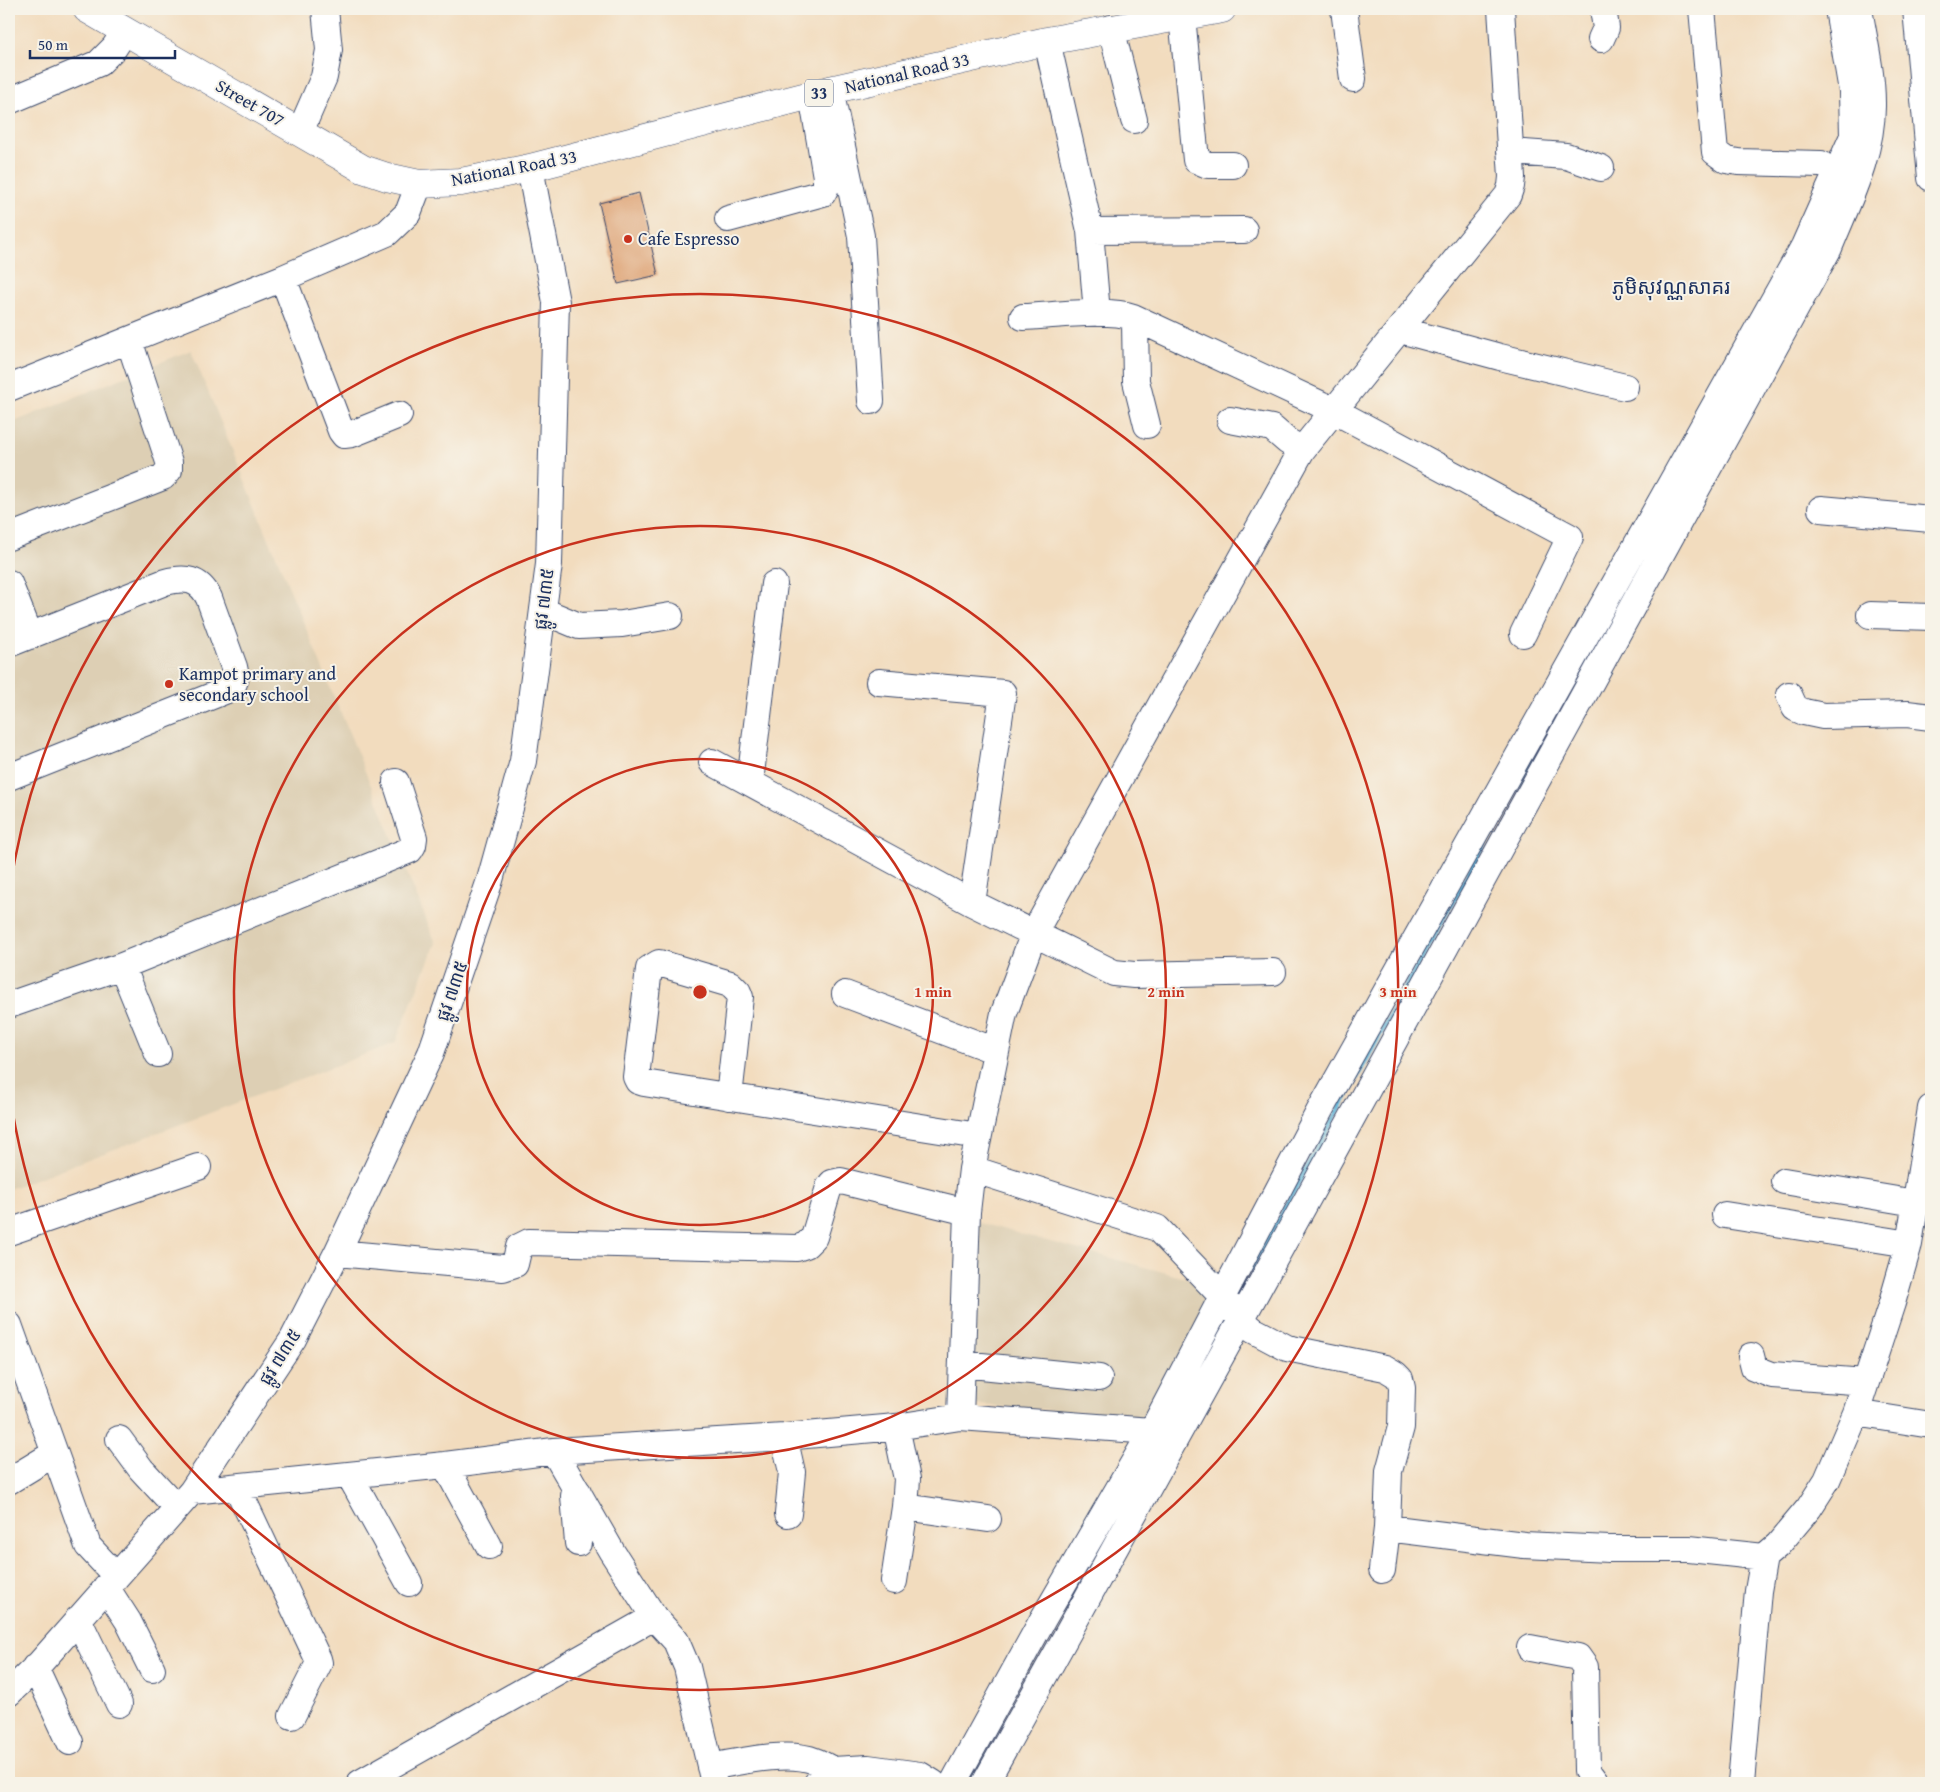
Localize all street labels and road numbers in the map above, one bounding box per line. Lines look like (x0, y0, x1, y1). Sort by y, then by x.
street label: National Road 33 (842, 45, 972, 100)
street label: Street 707 (211, 72, 290, 133)
road number: 33 (805, 80, 833, 106)
street label: National Road 33 (449, 142, 579, 193)
street label: ផ្លូវ ៧៣៥ (526, 566, 564, 632)
street label: ផ្លូវ ៧៣៥ (429, 957, 478, 1026)
street label: ផ្លូវ ៧៣៥ (252, 1323, 310, 1392)

